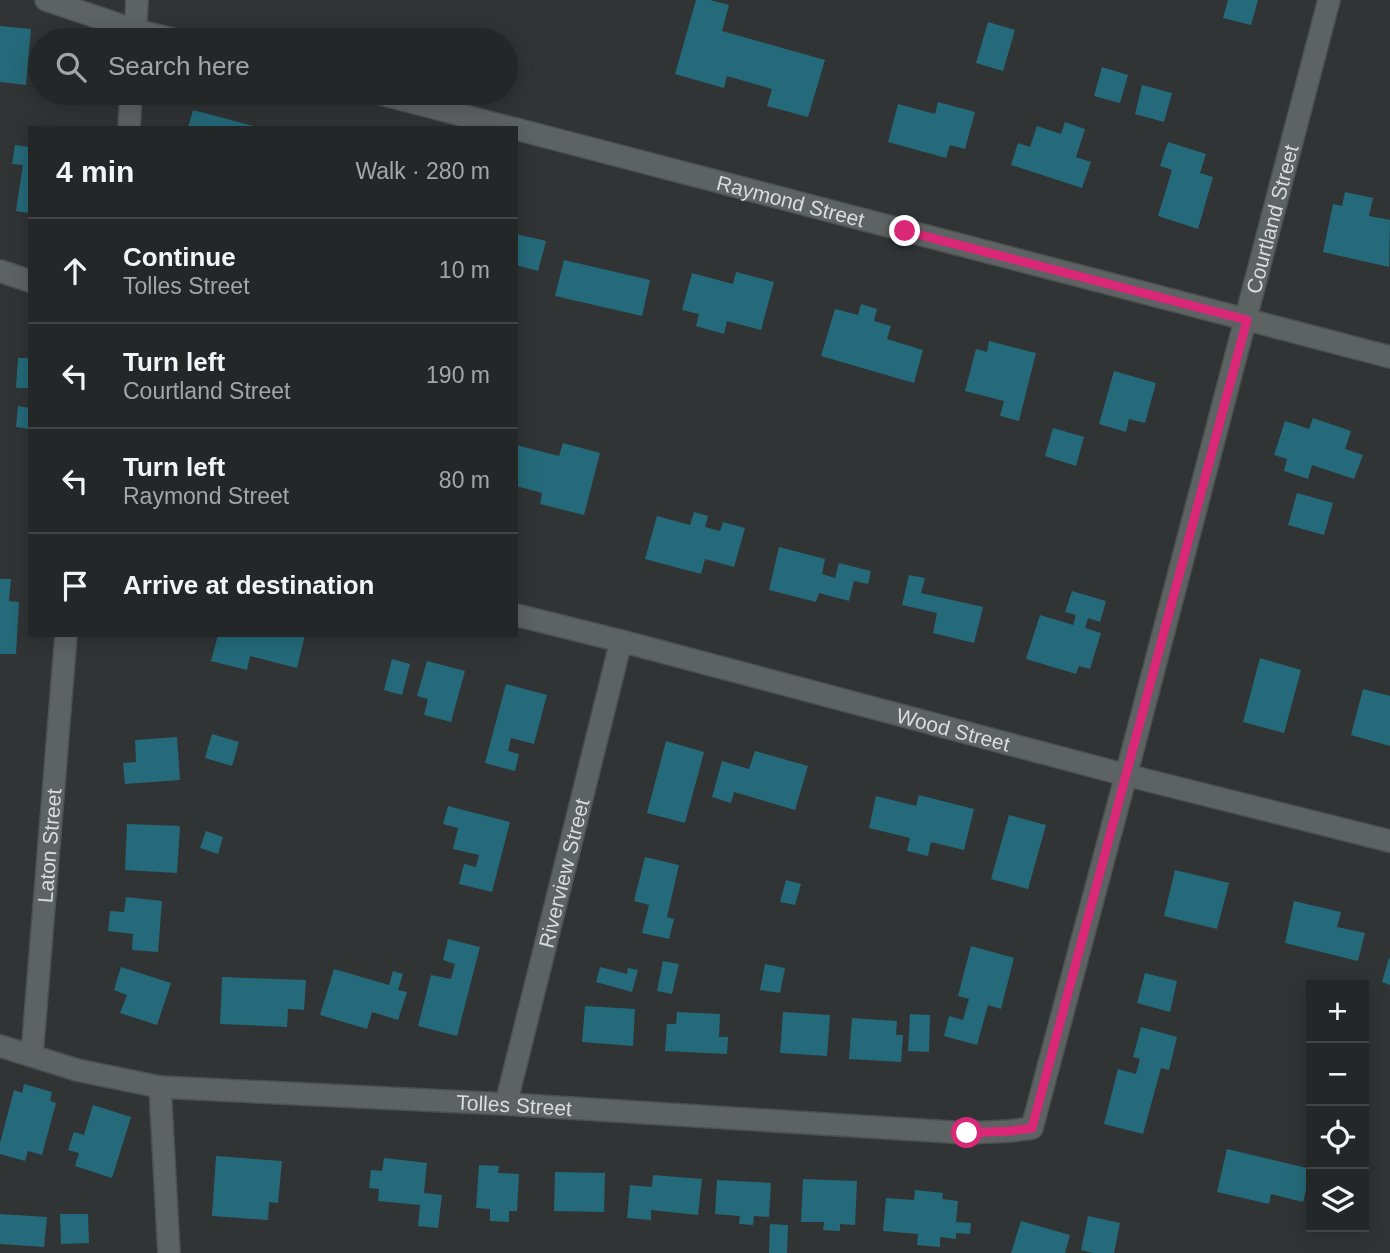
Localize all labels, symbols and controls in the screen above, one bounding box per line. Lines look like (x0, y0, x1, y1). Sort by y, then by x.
search box (28, 28, 518, 105)
icon: search (52, 48, 90, 86)
text: Search here (108, 51, 250, 81)
street label: Courtland Street (1241, 142, 1302, 296)
text: 4 min (56, 155, 134, 188)
text: Walk · 280 m (355, 158, 490, 184)
street label: Raymond Street (714, 170, 867, 231)
route end (889, 215, 920, 246)
text: Continue (123, 242, 236, 272)
icon: ahead (56, 252, 94, 290)
text: 10 m (439, 257, 490, 283)
text: Tolles Street (123, 273, 250, 299)
text: Turn left (123, 347, 225, 377)
icon: left (56, 357, 94, 395)
text: 190 m (426, 362, 490, 388)
text: Courtland Street (123, 378, 290, 404)
text: Turn left (123, 452, 225, 482)
icon: left (56, 462, 94, 500)
text: 80 m (439, 467, 490, 493)
text: Raymond Street (123, 483, 289, 509)
icon: arrive (56, 567, 94, 605)
text: Arrive at destination (123, 570, 374, 600)
street label: Wood Street (894, 703, 1013, 755)
street label: Laton Street (33, 788, 65, 904)
street label: Riverview Street (534, 796, 593, 950)
map controls (1306, 980, 1369, 1232)
button: + (1306, 980, 1369, 1043)
button: − (1306, 1043, 1369, 1106)
street label: Tolles Street (456, 1090, 573, 1120)
button: locate (1306, 1106, 1369, 1169)
route start (951, 1117, 982, 1148)
button: layers (1306, 1169, 1369, 1232)

